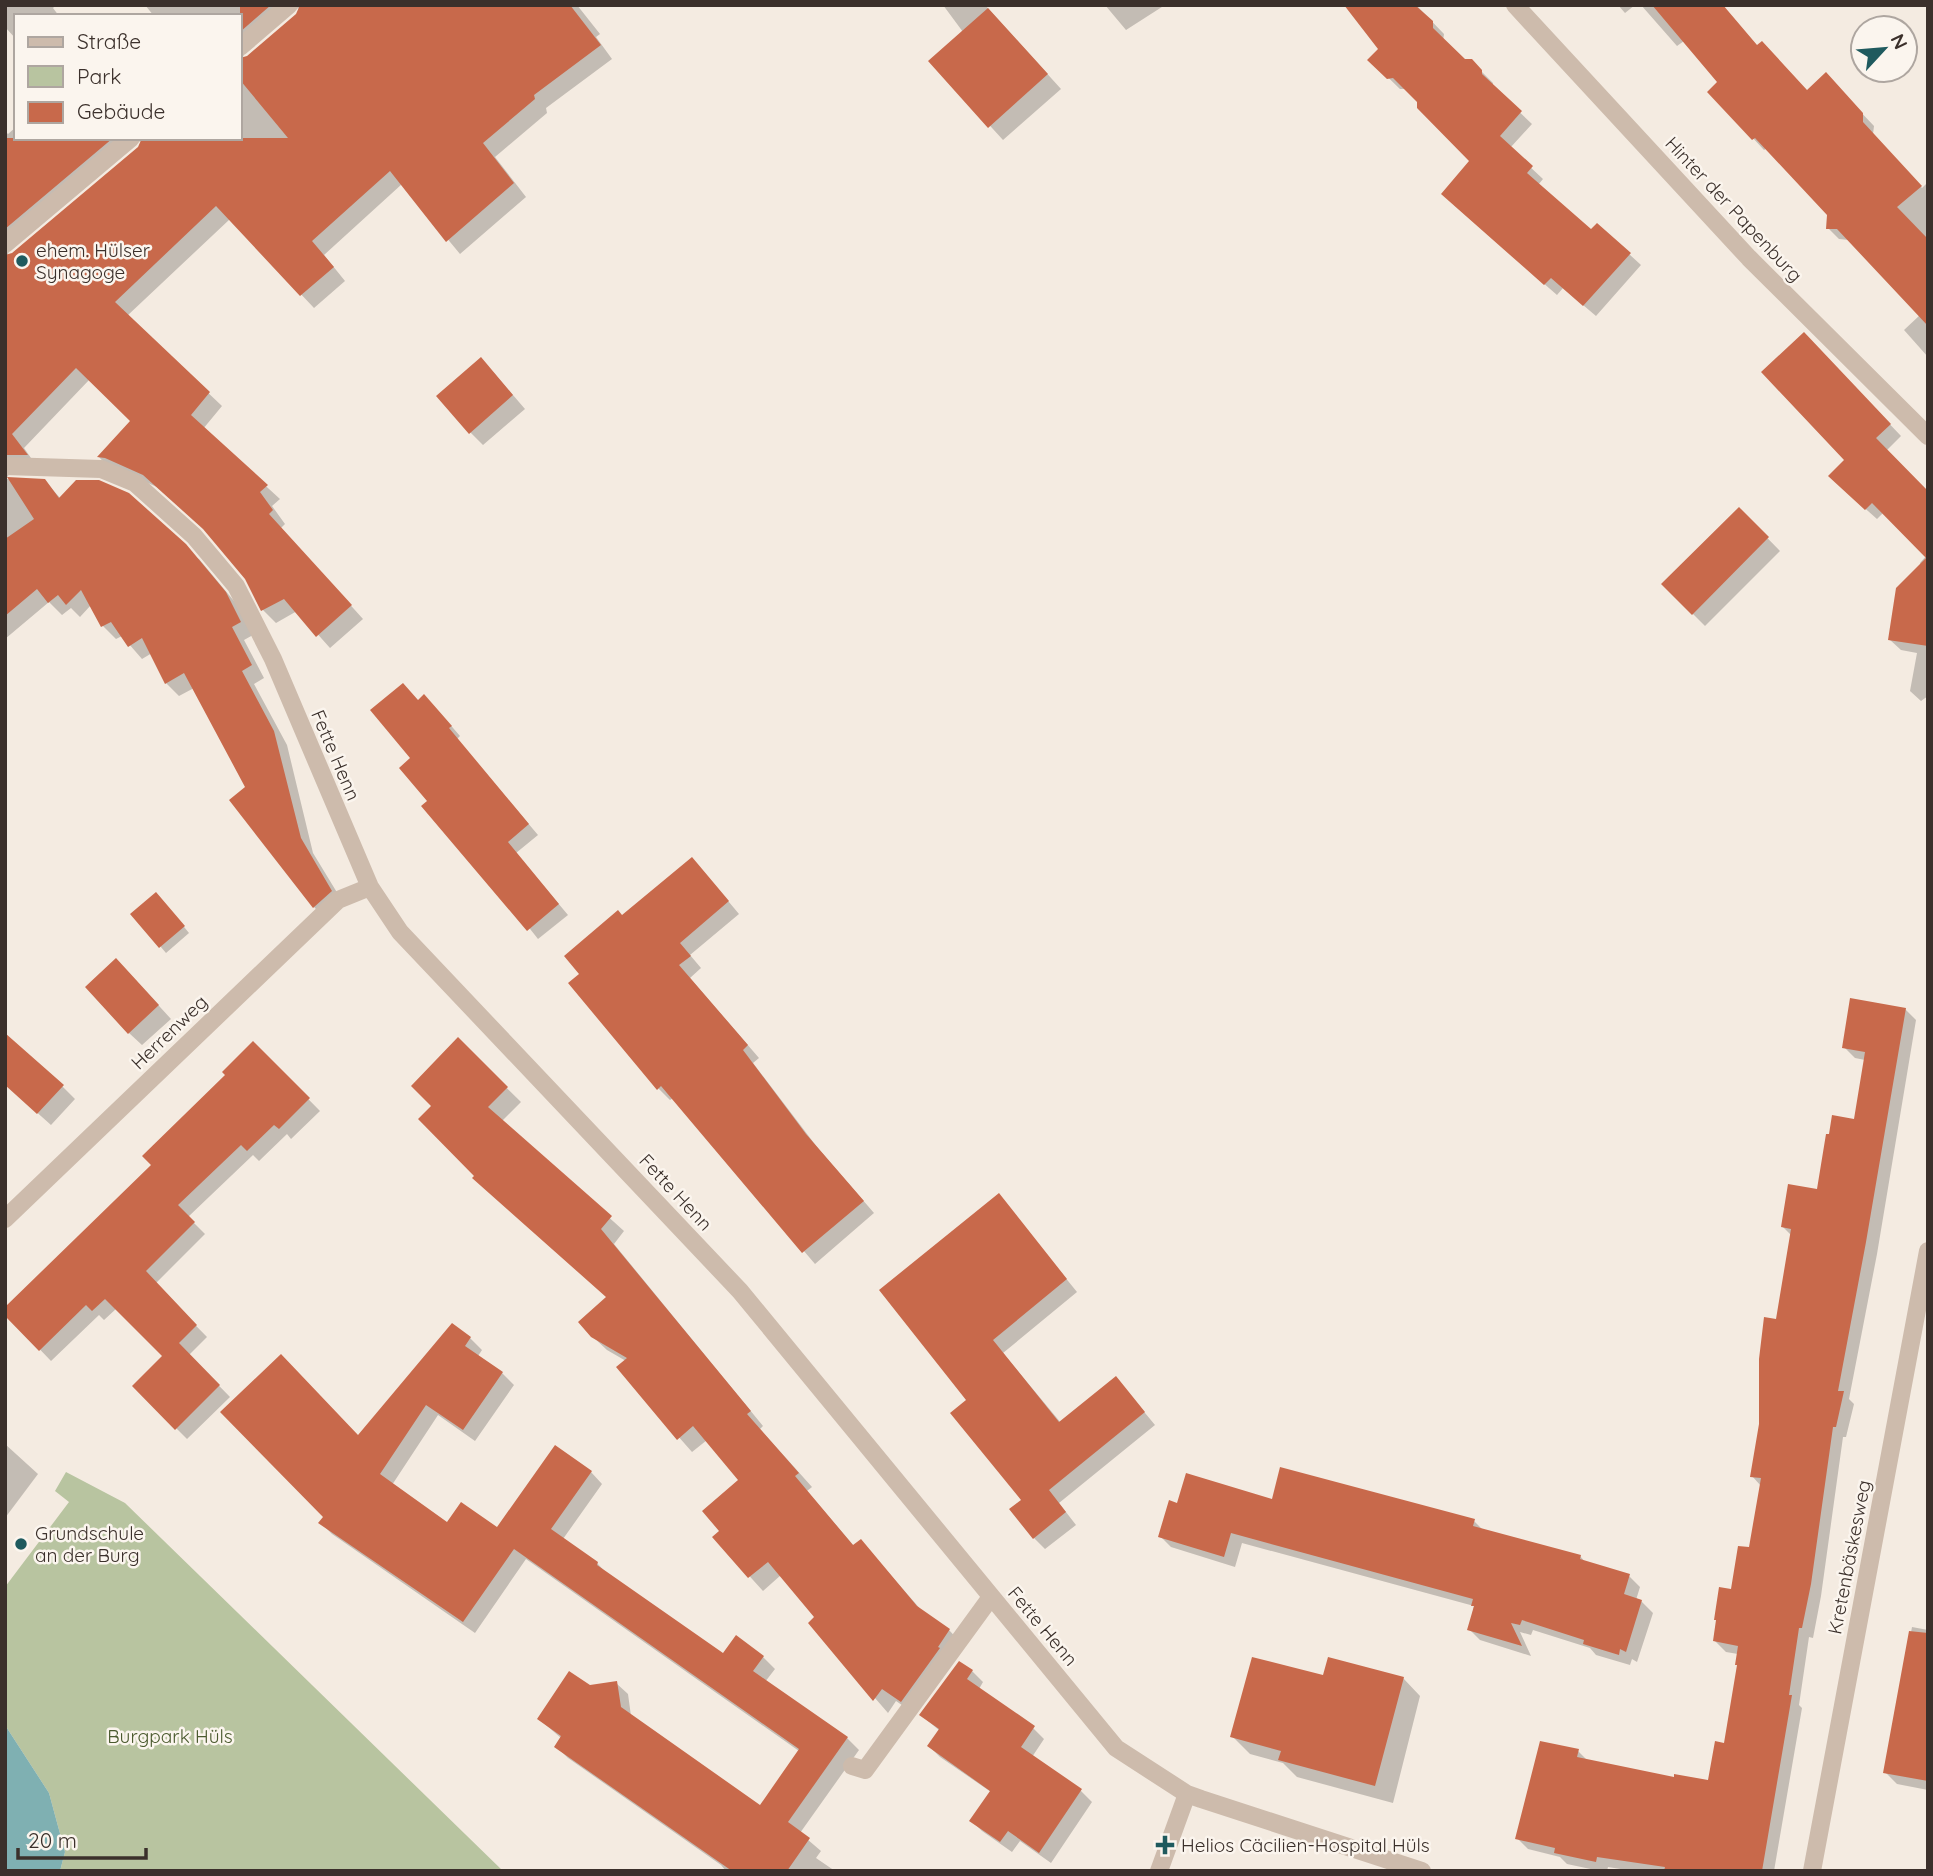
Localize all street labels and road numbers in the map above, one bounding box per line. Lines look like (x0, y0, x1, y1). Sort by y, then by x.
street label: Hinter der Papenburg (1660, 131, 1808, 287)
street label: Fette Henn (306, 706, 366, 804)
street label: Herrenweg (126, 990, 212, 1074)
street label: Fette Henn (634, 1149, 718, 1235)
street label: Kretenbäskesweg (1822, 1478, 1876, 1636)
street label: Fette Henn (1003, 1581, 1083, 1671)

